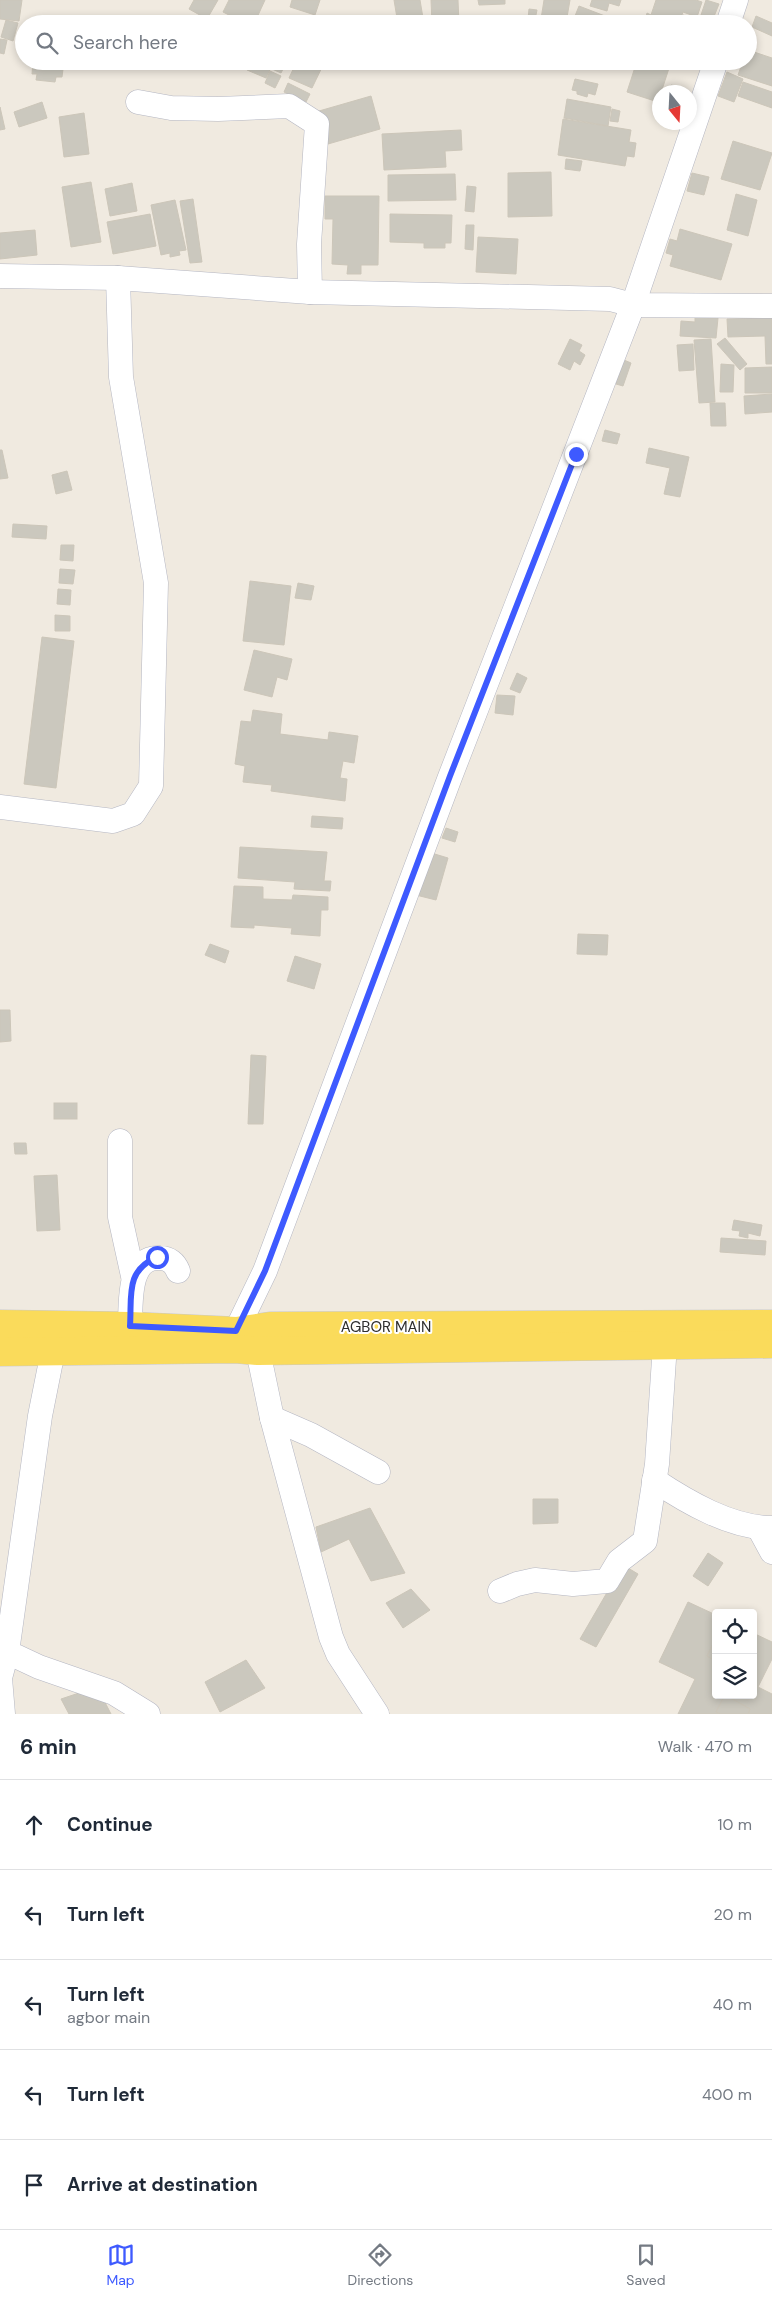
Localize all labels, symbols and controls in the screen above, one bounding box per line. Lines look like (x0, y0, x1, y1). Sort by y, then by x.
search box (15, 15, 757, 70)
icon: search (33, 29, 61, 57)
text: Search here (73, 30, 178, 55)
north arrow (652, 85, 697, 130)
route end (565, 443, 588, 466)
route start (146, 1246, 169, 1269)
street label: AGBOR MAIN (341, 1317, 431, 1337)
map controls (712, 1609, 757, 1699)
button: locate (712, 1609, 757, 1654)
button: layers (712, 1654, 757, 1699)
text: 6 min (20, 1733, 77, 1761)
text: Walk · 470 m (658, 1736, 752, 1757)
icon: ahead (20, 1811, 48, 1839)
text: Continue (67, 1812, 153, 1837)
text: 10 m (718, 1814, 752, 1835)
icon: left (20, 1901, 48, 1929)
text: Turn left (67, 1902, 145, 1927)
text: 20 m (713, 1904, 752, 1925)
text: Turn left (67, 1982, 145, 2007)
icon: left (20, 1991, 48, 2019)
text: 40 m (713, 1994, 752, 2015)
text: agbor main (67, 2007, 150, 2028)
icon: left (20, 2081, 48, 2109)
text: Turn left (67, 2082, 145, 2107)
text: 400 m (702, 2084, 752, 2105)
icon: arrive (20, 2171, 48, 2199)
text: Arrive at destination (67, 2172, 258, 2197)
tab: Map (106, 2241, 135, 2289)
tab: Directions (348, 2241, 413, 2289)
tab: Saved (626, 2241, 666, 2289)

